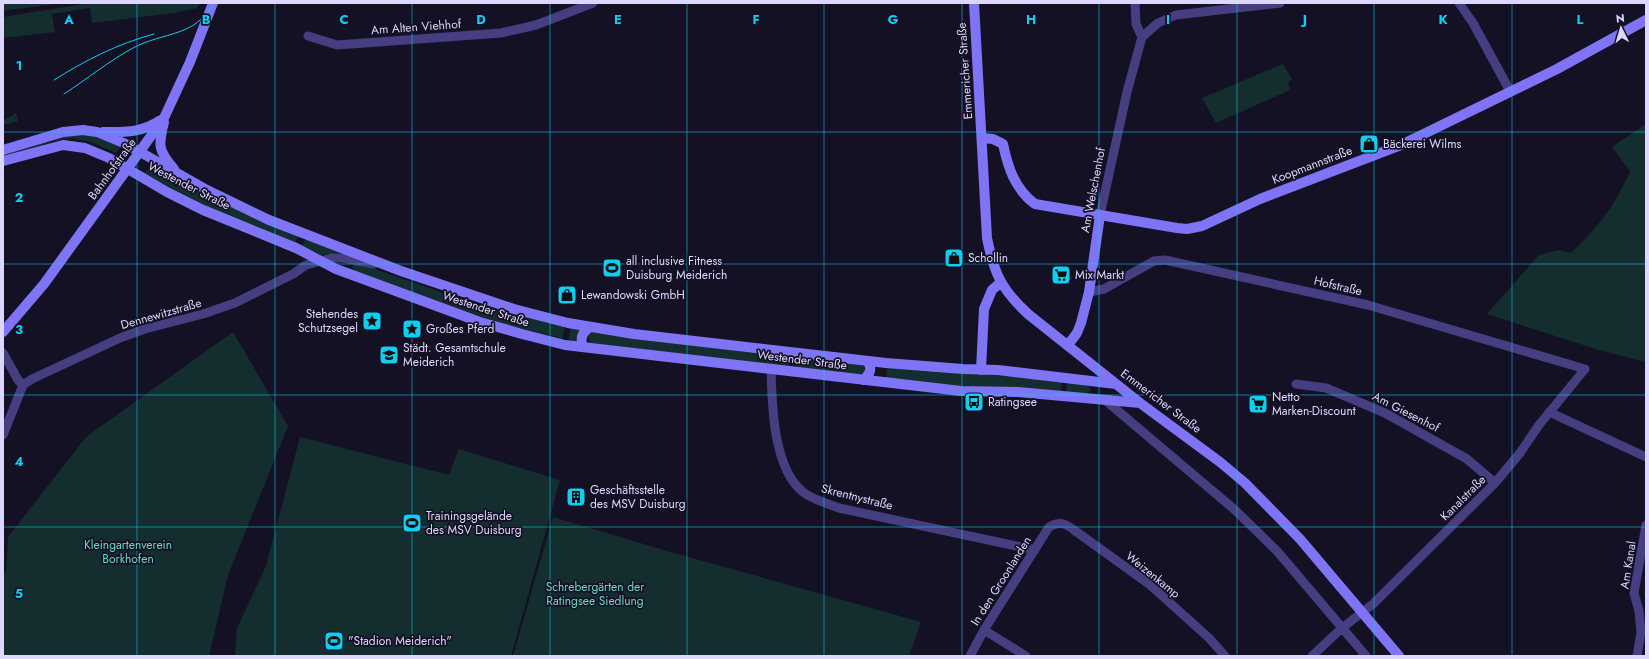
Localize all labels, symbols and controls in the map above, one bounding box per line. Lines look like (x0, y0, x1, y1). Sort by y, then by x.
north arrow (1601, 8, 1641, 48)
text: A (63, 10, 74, 29)
text: B (202, 10, 211, 29)
text: C (339, 10, 349, 29)
text: D (476, 10, 486, 29)
text: E (614, 10, 622, 29)
text: F (752, 10, 760, 29)
text: G (888, 10, 899, 29)
text: H (1026, 10, 1036, 29)
text: I (1166, 10, 1170, 29)
text: J (1300, 10, 1307, 29)
text: K (1438, 10, 1448, 29)
text: L (1577, 10, 1584, 29)
text: N (1615, 10, 1625, 26)
street label: Am Alten Viehhof (370, 15, 462, 39)
street label: Emmericher Straße (953, 22, 977, 120)
text: 1 (16, 56, 22, 75)
shop icon: Bäckerei Wilms (1358, 133, 1380, 155)
street label: Bahnhofstraße (84, 135, 140, 203)
place label: Bäckerei Wilms (1383, 135, 1461, 153)
street label: Koopmannstraße (1269, 141, 1355, 189)
street label: Am Welschenhof (1076, 145, 1110, 234)
street label: Westender Straße (145, 157, 233, 215)
text: 2 (15, 188, 23, 207)
shop icon: Schollin (943, 247, 965, 269)
place label: Schollin (968, 249, 1008, 267)
place label: all inclusive Fitness Duisburg Meiderich (626, 252, 727, 284)
sports icon: all inclusive Fitness Duisburg Meiderich (601, 257, 623, 279)
supermarket icon: Mix Markt (1050, 264, 1072, 286)
place label: Mix Markt (1075, 266, 1124, 284)
street label: Hofstraße (1312, 272, 1364, 300)
shop icon: Lewandowski GmbH (556, 284, 578, 306)
street label: Westender Straße (440, 286, 532, 332)
place label: Lewandowski GmbH (581, 286, 685, 304)
street label: Dennewitzstraße (119, 294, 203, 334)
place label: Stehendes Schutzsegel (298, 305, 358, 337)
place icon: Stehendes Schutzsegel (361, 310, 383, 332)
place icon: Großes Pferd (401, 318, 423, 340)
text: 3 (15, 320, 23, 339)
place label: Großes Pferd (426, 320, 494, 338)
place label: Städt. Gesamtschule Meiderich (403, 339, 506, 371)
school or university icon: Städt. Gesamtschule Meiderich (378, 344, 400, 366)
street label: Westender Straße (756, 346, 848, 374)
street label: Emmericher Straße (1117, 365, 1205, 437)
street label: Am Giesenhof (1369, 387, 1443, 437)
place label: Netto Marken-Discount (1272, 388, 1356, 420)
bus stop icon: Ratingsee (963, 391, 985, 413)
place label: Ratingsee (988, 393, 1037, 411)
supermarket icon: Netto Marken-Discount (1247, 393, 1269, 415)
text: 4 (14, 452, 24, 471)
street label: Kanalstraße (1436, 471, 1490, 525)
street label: Skrentnystraße (819, 479, 895, 515)
place label: Geschäftsstelle des MSV Duisburg (590, 481, 686, 513)
building icon: Geschäftsstelle des MSV Duisburg (565, 486, 587, 508)
place label: Trainingsgelände des MSV Duisburg (426, 507, 522, 539)
sports icon: Trainingsgelände des MSV Duisburg (401, 512, 423, 534)
street label: In den Groonlanden (966, 533, 1036, 629)
park label: Kleingartenverein Borkhofen (84, 536, 172, 568)
street label: Am Kanal (1615, 540, 1641, 590)
street label: Weizenkamp (1122, 547, 1184, 603)
park label: Schrebergärten der Ratingsee Siedlung (546, 578, 645, 610)
text: 5 (15, 584, 23, 603)
sports icon: "Stadion Meiderich" (323, 630, 345, 652)
place label: "Stadion Meiderich" (348, 632, 452, 650)

